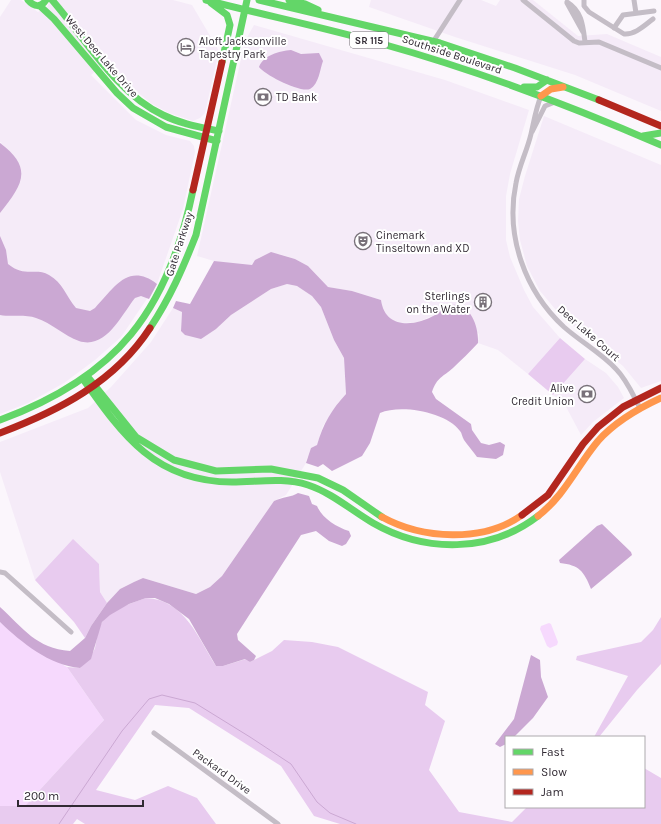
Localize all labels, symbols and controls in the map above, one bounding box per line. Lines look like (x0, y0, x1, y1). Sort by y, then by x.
street label: West Deer Lake Drive (63, 13, 141, 100)
road number: SR 115 (350, 32, 388, 48)
street label: Southside Boulevard (400, 32, 503, 77)
place label: Aloft Jacksonville Tapestry Park (199, 35, 287, 61)
hotel icon: Aloft Jacksonville Tapestry Park (176, 37, 196, 57)
bank icon: TD Bank (253, 87, 273, 107)
place label: TD Bank (276, 91, 317, 104)
street label: Gate Parkway (163, 210, 196, 278)
place label: Cinemark Tinseltown and XD (376, 229, 469, 255)
theatre icon: Cinemark Tinseltown and XD (353, 231, 373, 251)
place label: Sterlings on the Water (406, 290, 470, 316)
building icon: Sterlings on the Water (473, 292, 493, 312)
street label: Deer Lake Court (555, 303, 622, 364)
place label: Alive Credit Union (511, 382, 574, 408)
bank icon: Alive Credit Union (577, 384, 597, 404)
legend (505, 736, 645, 808)
text: Fast (541, 745, 565, 759)
street label: Packard Drive (190, 746, 254, 797)
text: Slow (541, 765, 567, 779)
scale bar (18, 782, 143, 808)
text: Jam (541, 785, 564, 799)
text: 200 m (24, 789, 59, 803)

